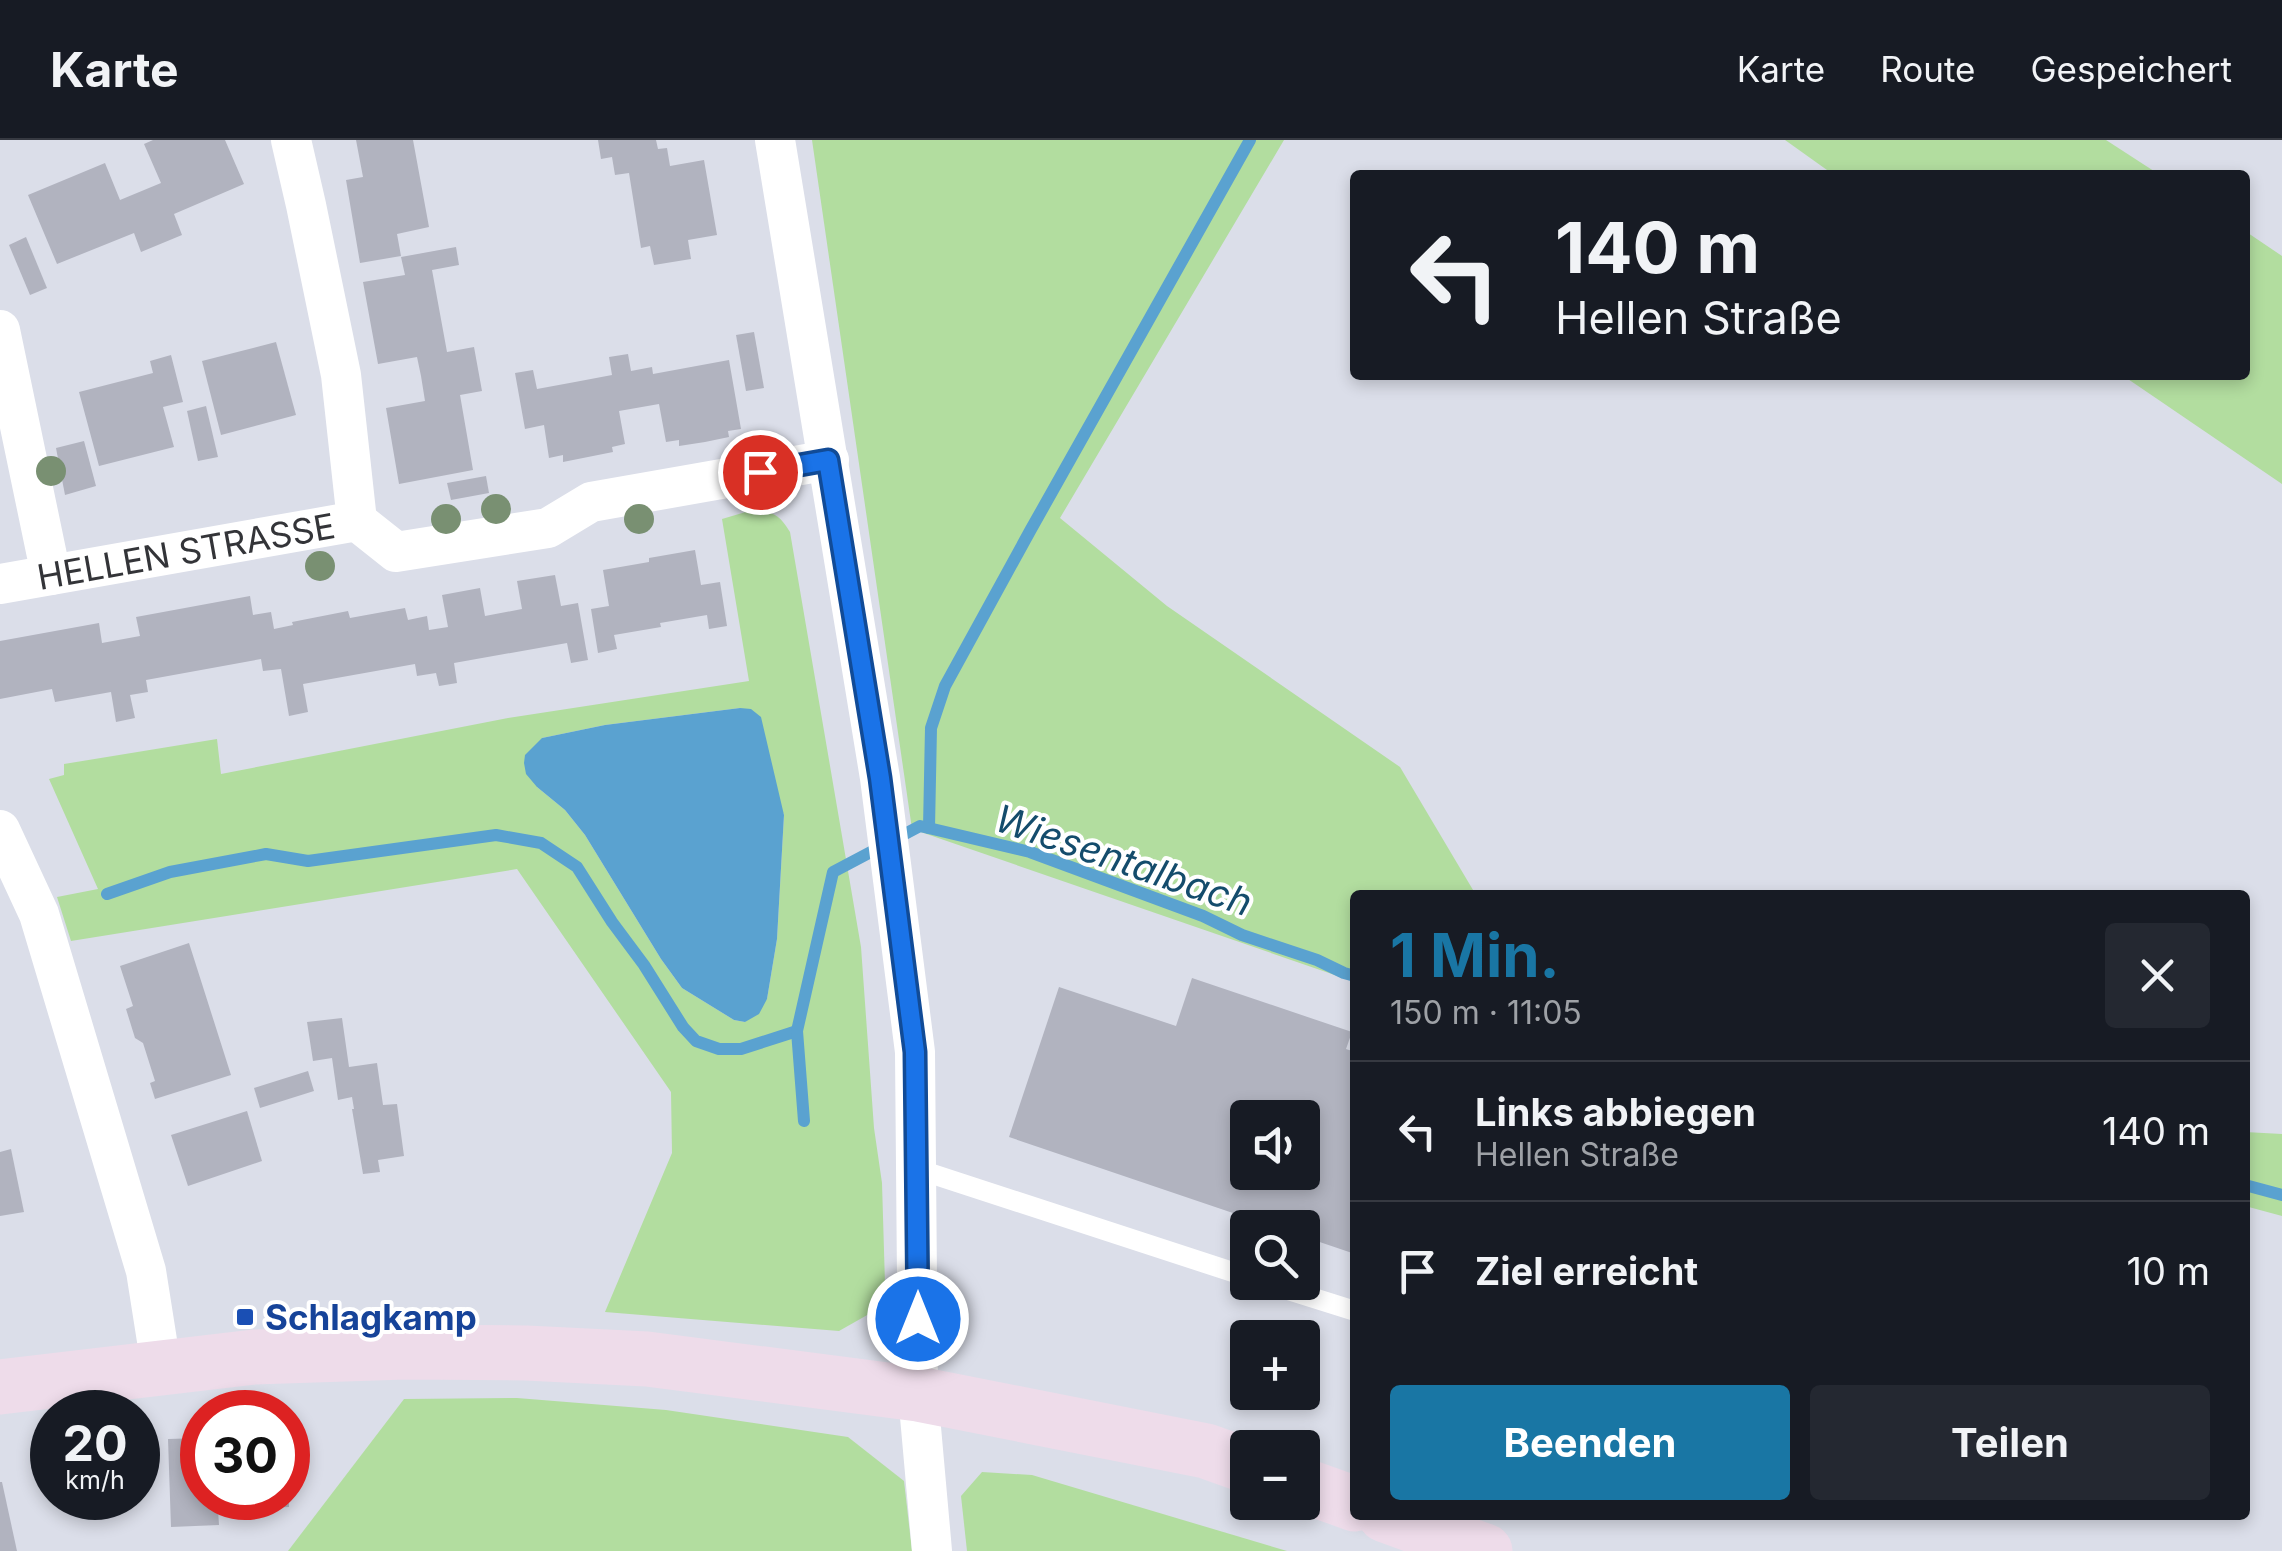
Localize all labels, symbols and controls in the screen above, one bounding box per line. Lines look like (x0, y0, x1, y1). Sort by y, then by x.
text: Karte (50, 40, 179, 99)
text: Karte (1737, 48, 1825, 90)
text: Route (1880, 48, 1975, 90)
text: Gespeichert (2030, 48, 2232, 90)
text: 140 m (1555, 205, 1760, 290)
icon: left (1390, 210, 1520, 340)
text: Hellen Straße (1555, 290, 1842, 345)
pin (718, 430, 803, 515)
icon: arrive (733, 445, 788, 500)
street label: HELLEN STRASSE (34, 504, 338, 598)
water label: Wiesentalbach (990, 795, 1258, 925)
text: 1 Min. (1390, 919, 1560, 991)
button: close (2105, 923, 2210, 1028)
text: 150 m · 11:05 (1390, 993, 1582, 1032)
text: Links abbiegen (1475, 1089, 1756, 1135)
map controls (1230, 1100, 1320, 1520)
button: sound (1230, 1100, 1320, 1190)
icon: left (1390, 1104, 1445, 1159)
text: 140 m (2102, 1108, 2210, 1154)
text: Hellen Straße (1475, 1135, 1679, 1174)
button: search (1230, 1210, 1320, 1300)
icon: arrive (1390, 1244, 1445, 1299)
text: Ziel erreicht (1475, 1248, 1698, 1294)
text: 10 m (2127, 1248, 2210, 1294)
position arrow (866, 1267, 970, 1371)
place label: Schlagkamp (265, 1296, 477, 1338)
marker: Schlagkamp (234, 1306, 256, 1328)
button: + (1230, 1320, 1320, 1410)
button: Beenden (1390, 1385, 1790, 1500)
button: Teilen (1810, 1385, 2210, 1500)
speed limit sign: 30 (180, 1390, 310, 1520)
text: 20 (62, 1413, 128, 1473)
button: − (1230, 1430, 1320, 1520)
text: km/h (65, 1465, 125, 1495)

